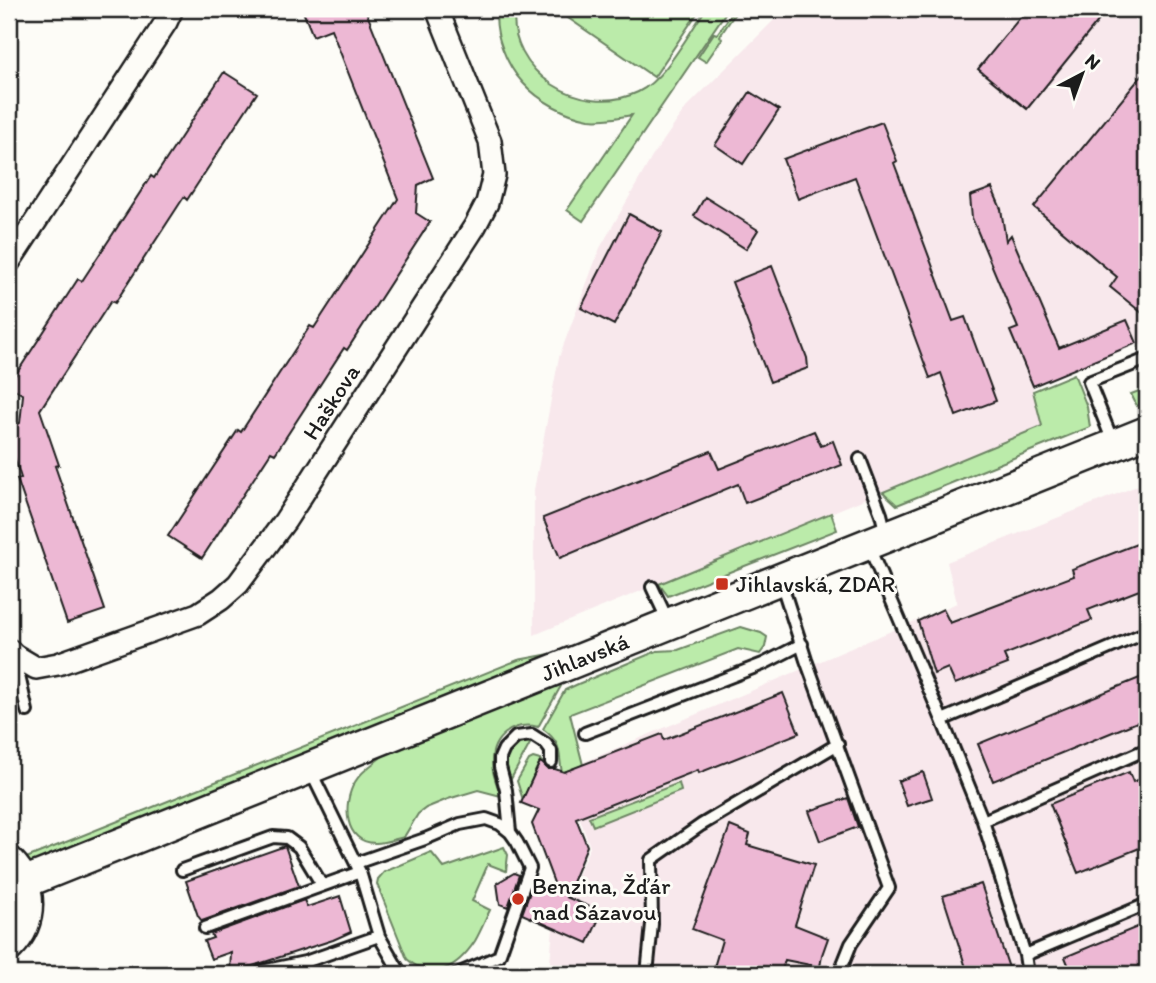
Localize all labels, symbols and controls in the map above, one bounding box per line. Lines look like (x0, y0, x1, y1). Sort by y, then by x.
north arrow (1048, 38, 1118, 108)
text: N (1080, 49, 1105, 74)
street label: Haškova (296, 359, 366, 445)
place label: Jihlavská, ZDAR (736, 570, 895, 598)
marker: Jihlavská, ZDAR (714, 576, 730, 592)
street label: Jihlavská (537, 627, 633, 687)
place label: Benzina, Žďár nad Sázavou (532, 872, 670, 926)
marker: Benzina, Žďár nad Sázavou (510, 891, 526, 907)

